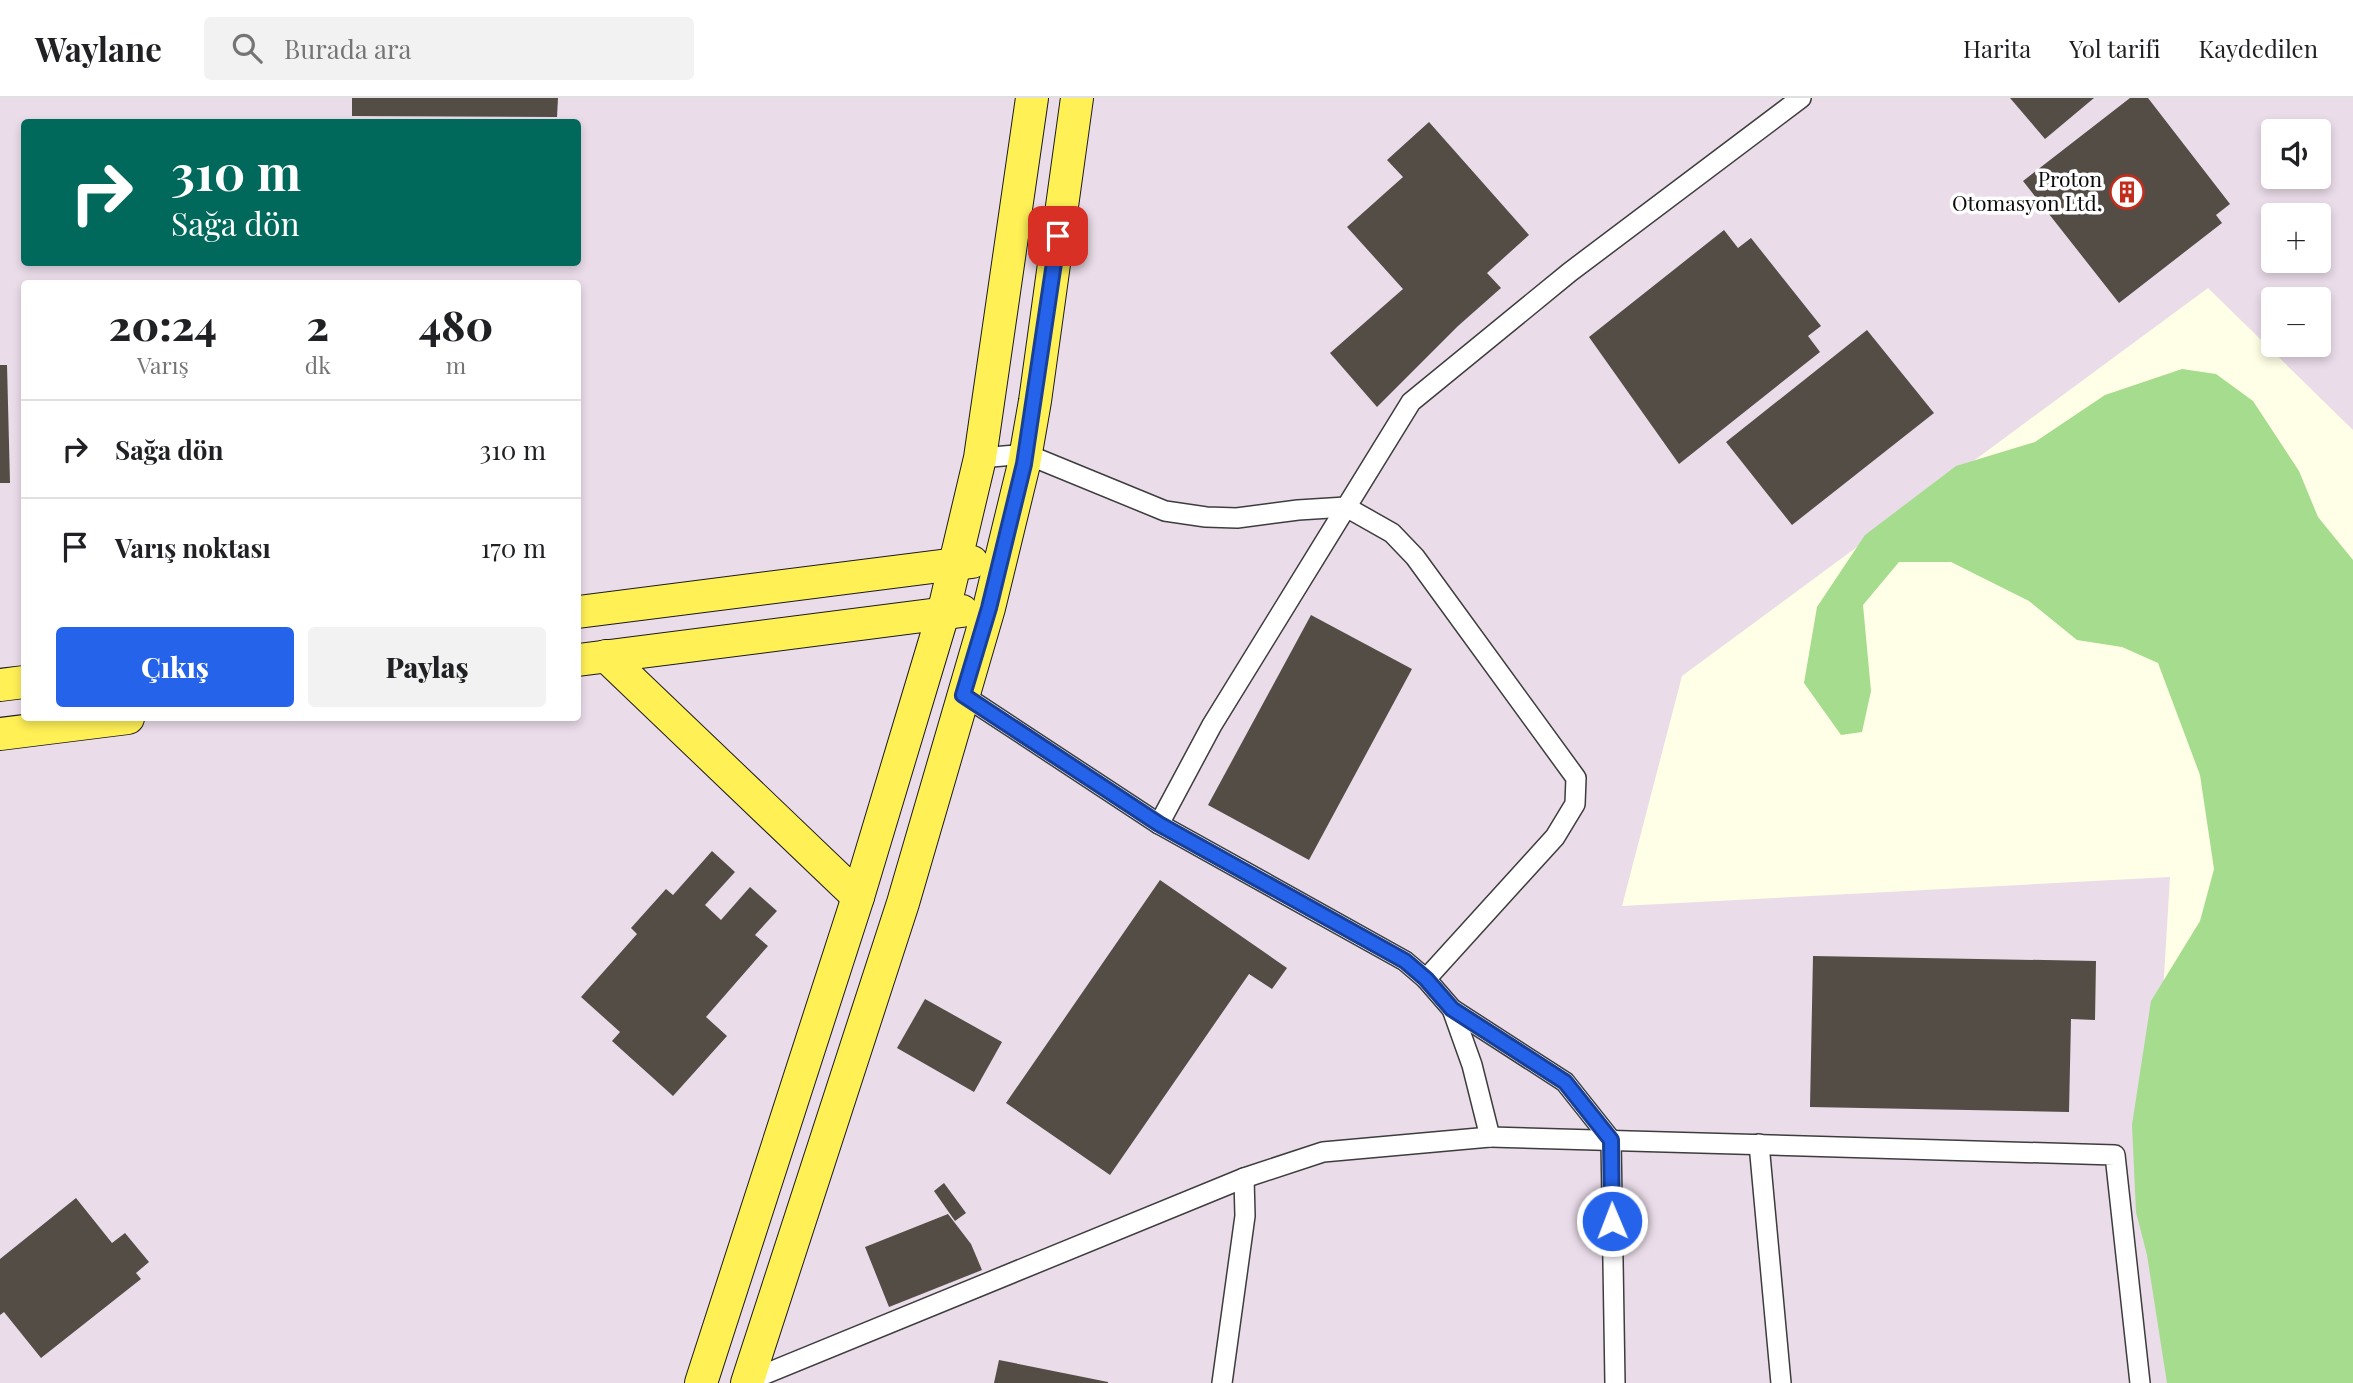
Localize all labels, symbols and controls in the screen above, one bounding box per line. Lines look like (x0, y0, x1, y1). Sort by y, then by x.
search box (204, 17, 694, 80)
text: Waylane (35, 26, 162, 70)
icon: search (228, 29, 266, 67)
text: Burada ara (284, 31, 411, 66)
text: Harita (1963, 32, 2031, 64)
text: Yol tarifi (2069, 32, 2160, 64)
text: Kaydedilen (2198, 32, 2318, 64)
map controls (2261, 119, 2331, 357)
button: sound (2261, 119, 2331, 189)
text: 310 m (171, 138, 301, 203)
icon: right (56, 147, 147, 238)
place label: Proton Otomasyon Ltd. (1952, 164, 2102, 216)
building icon: Proton Otomasyon Ltd. (2108, 173, 2146, 211)
text: Sağa dön (171, 201, 300, 244)
button: + (2261, 203, 2331, 273)
pin (1028, 206, 1088, 266)
icon: arrive (1039, 217, 1077, 255)
button: − (2261, 287, 2331, 357)
text: 20:24 (109, 296, 217, 352)
text: 2 (307, 296, 329, 352)
text: 480 (419, 296, 493, 352)
text: Varış (137, 349, 189, 380)
text: dk (305, 349, 331, 380)
text: m (446, 349, 466, 380)
icon: right (56, 430, 94, 468)
text: Sağa dön (115, 432, 223, 467)
text: 310 m (479, 432, 546, 467)
icon: arrive (56, 528, 94, 566)
text: Varış noktası (115, 530, 271, 565)
text: 170 m (481, 530, 546, 565)
button: Çıkış (56, 627, 294, 707)
button: Paylaş (308, 627, 546, 707)
position arrow (1575, 1184, 1649, 1258)

